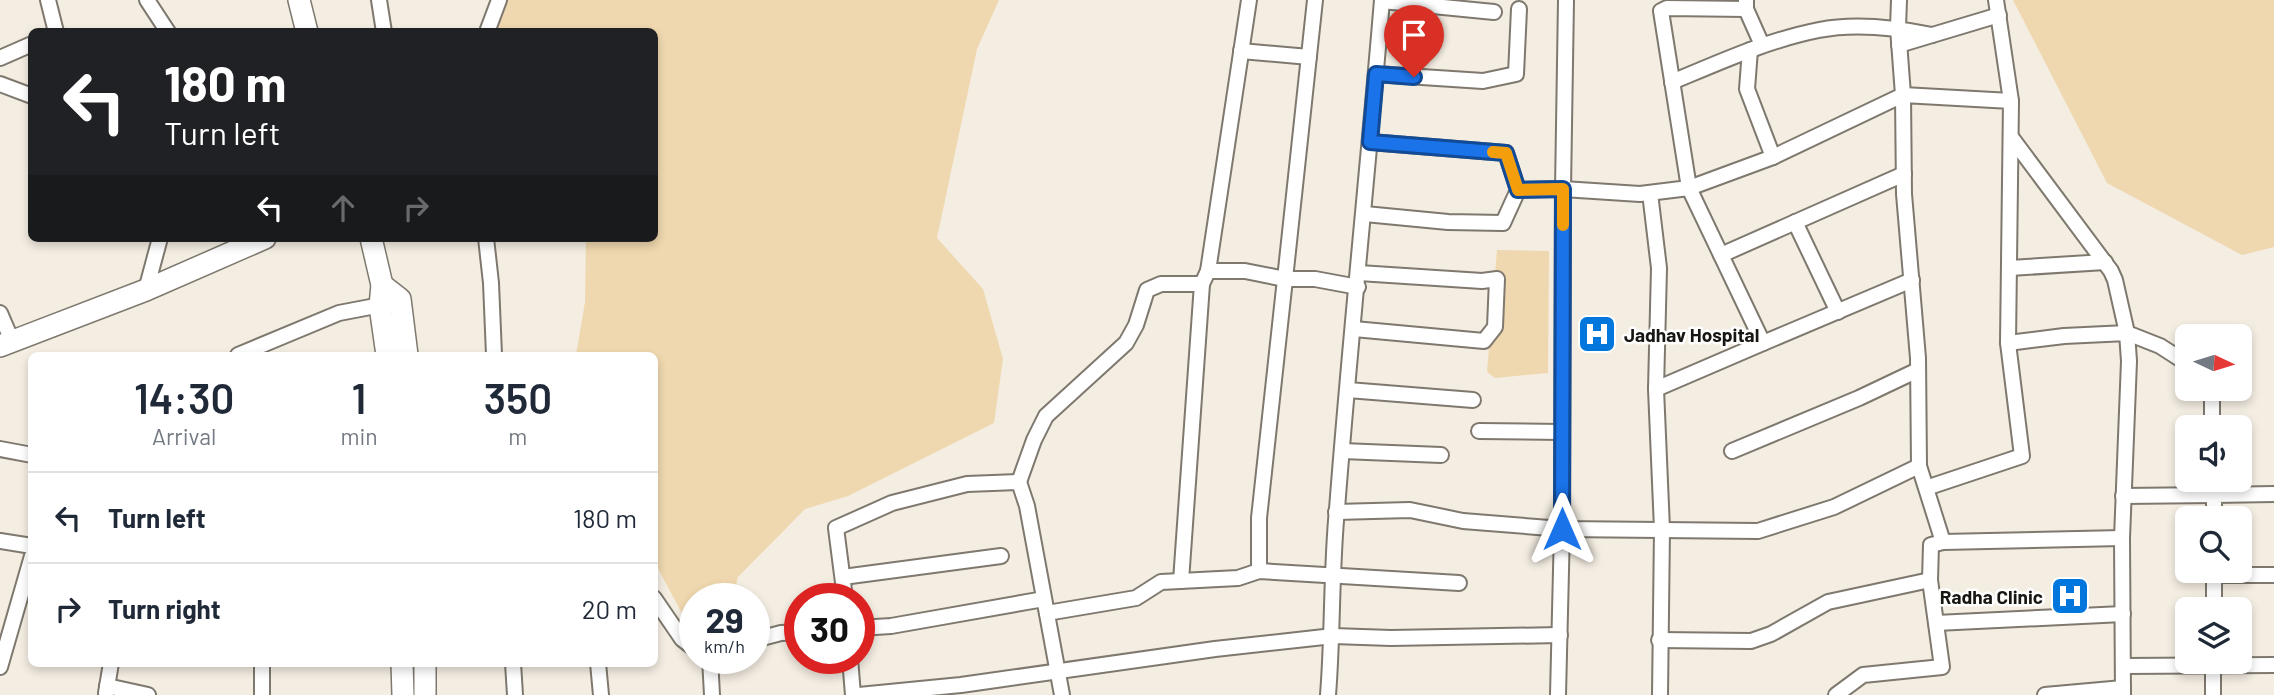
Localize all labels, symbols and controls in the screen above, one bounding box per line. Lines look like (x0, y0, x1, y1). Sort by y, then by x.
pin (1384, 5, 1444, 77)
icon: arrive (1395, 16, 1433, 54)
text: 180 m (164, 53, 287, 112)
icon: left (49, 56, 140, 147)
text: Turn left (164, 113, 281, 151)
icon: left (251, 189, 289, 227)
icon: ahead (324, 189, 362, 227)
icon: right (397, 189, 435, 227)
hospital icon: Jadhav Hospital (1576, 313, 1618, 355)
place label: Jadhav Hospital (1624, 323, 1759, 346)
north arrow (2175, 324, 2252, 401)
map controls (2175, 324, 2252, 674)
text: 14:30 (134, 372, 234, 422)
text: 1 (352, 372, 366, 422)
text: 350 (484, 372, 552, 422)
button: sound (2175, 415, 2252, 492)
text: Arrival (152, 422, 216, 450)
text: min (340, 422, 378, 450)
text: m (508, 422, 527, 450)
position arrow (1525, 492, 1599, 566)
icon: left (49, 499, 87, 537)
text: Turn left (108, 502, 206, 533)
text: 180 m (573, 502, 637, 533)
button: search (2175, 506, 2252, 583)
hospital icon: Radha Clinic (2049, 575, 2091, 617)
speed limit sign: 30 (784, 583, 875, 674)
place label: Radha Clinic (1940, 585, 2043, 608)
icon: right (49, 590, 87, 628)
text: Turn right (108, 593, 221, 624)
text: 20 m (582, 593, 637, 624)
button: layers (2175, 597, 2252, 674)
text: 29 (705, 598, 744, 640)
text: km/h (704, 635, 745, 657)

